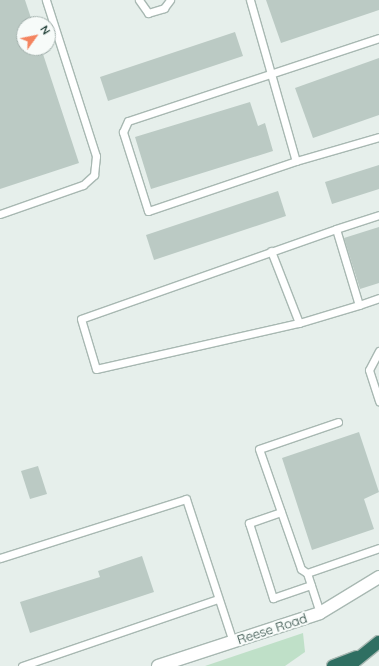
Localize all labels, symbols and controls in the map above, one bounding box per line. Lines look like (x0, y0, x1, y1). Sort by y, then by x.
north arrow (16, 16, 56, 56)
text: N (37, 23, 53, 37)
street label: Reese Road (235, 610, 309, 648)

